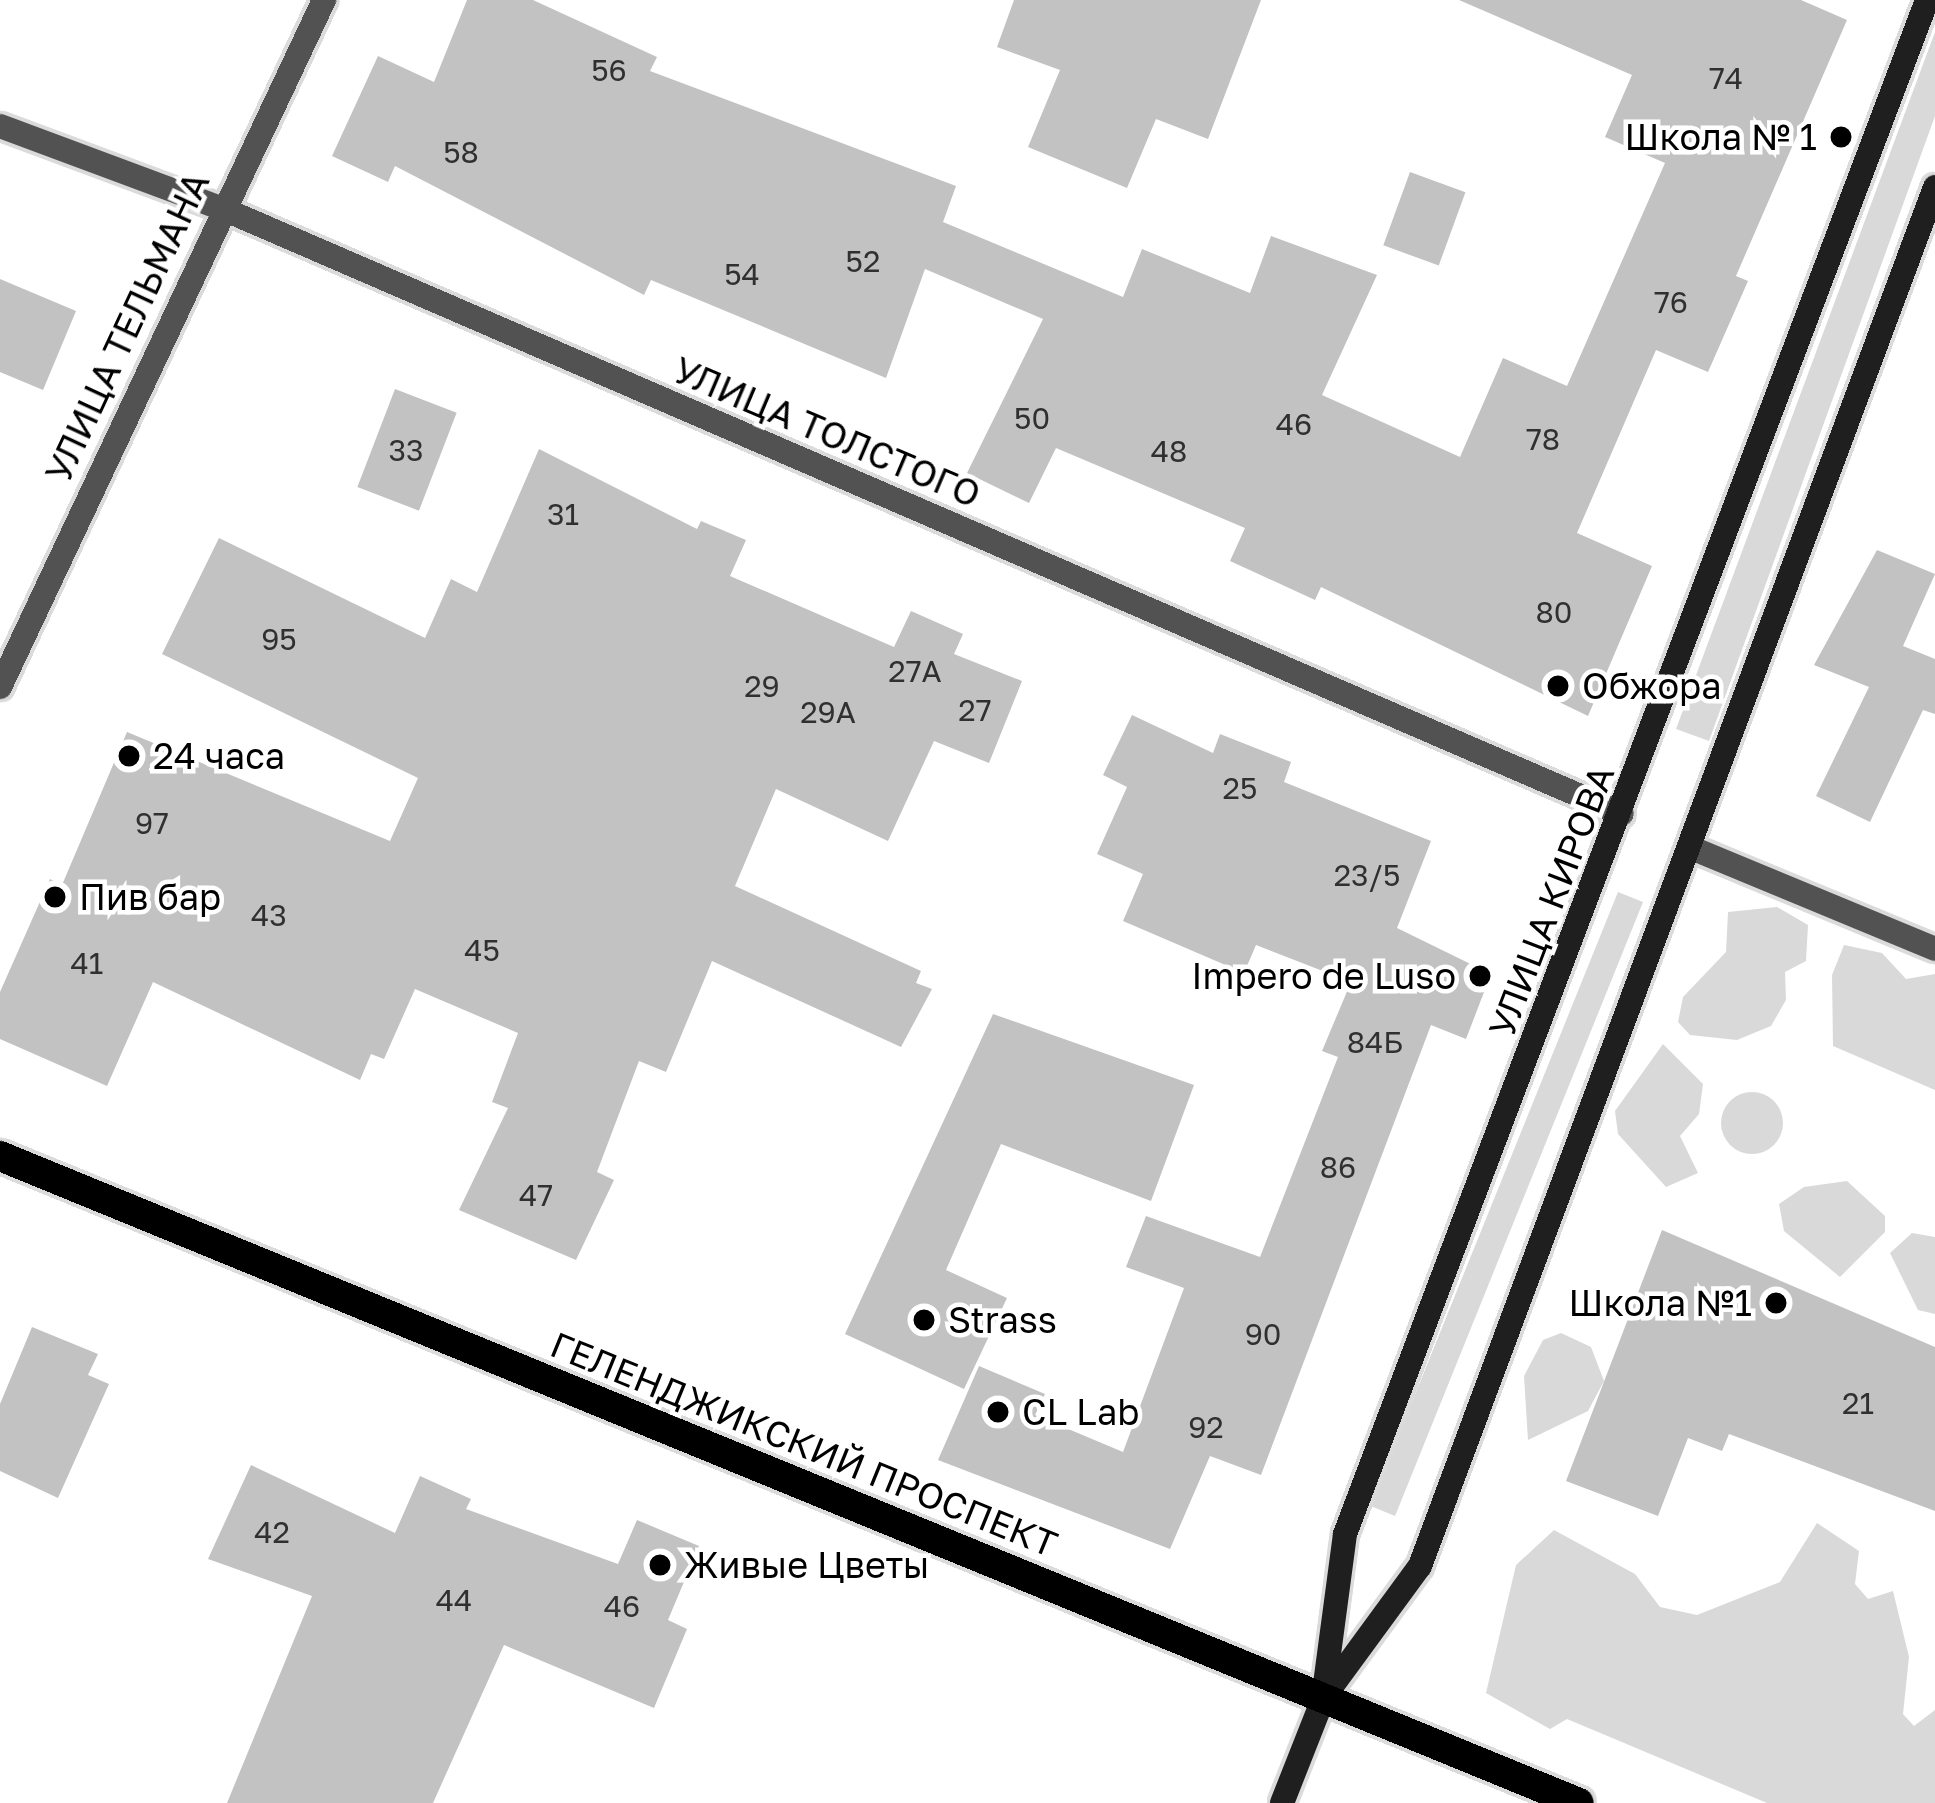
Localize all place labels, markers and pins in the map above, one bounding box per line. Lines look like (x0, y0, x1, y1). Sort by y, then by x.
place label: Школа № 1 (1625, 115, 1817, 159)
marker: Школа № 1 (1828, 124, 1854, 150)
place label: Обжора (1582, 664, 1721, 708)
marker: Обжора (1545, 673, 1571, 699)
place label: 24 часа (153, 734, 285, 778)
marker: 24 часа (116, 743, 142, 769)
place label: Пив бар (79, 875, 221, 919)
marker: Пив бар (42, 884, 68, 910)
place label: Impero de Luso (1191, 954, 1456, 998)
marker: Impero de Luso (1467, 963, 1493, 989)
place label: Школа №1 (1569, 1281, 1752, 1325)
marker: Школа №1 (1763, 1290, 1789, 1316)
place label: Strass (948, 1298, 1057, 1342)
marker: Strass (911, 1307, 937, 1333)
place label: CL Lab (1022, 1390, 1139, 1434)
marker: CL Lab (985, 1399, 1011, 1425)
place label: Живые Цветы (684, 1543, 929, 1587)
marker: Живые Цветы (647, 1552, 673, 1578)

